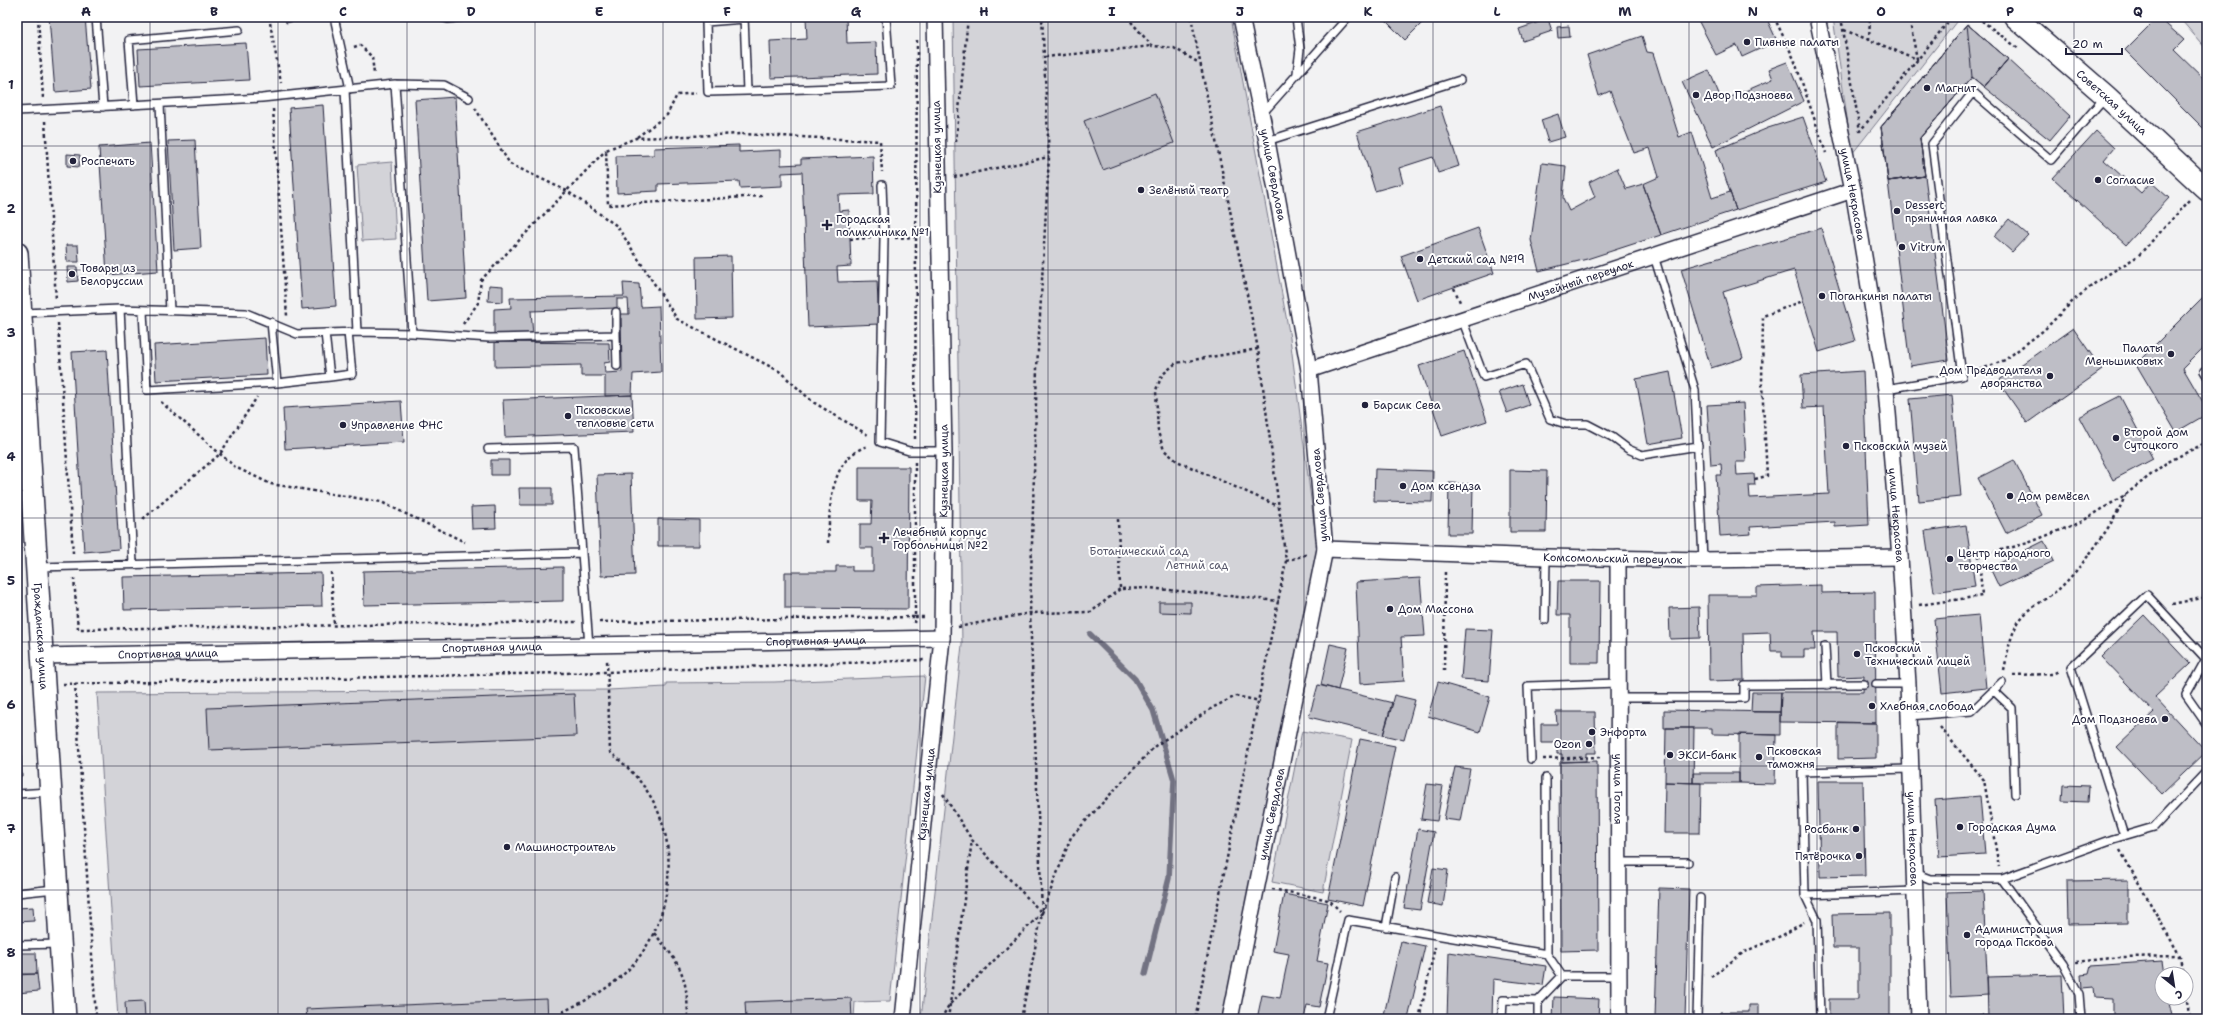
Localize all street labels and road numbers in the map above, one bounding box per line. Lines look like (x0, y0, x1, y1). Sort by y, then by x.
street label: Советская улица (2073, 66, 2151, 138)
street label: Кузнецкая улица (929, 100, 945, 194)
street label: улица Свердлова (1257, 127, 1289, 223)
street label: улица Некрасова (1837, 146, 1869, 242)
street label: Музейный переулок (1526, 256, 1636, 305)
street label: Кузнецкая улица (936, 424, 952, 518)
street label: улица Свердлова (1308, 447, 1332, 542)
street label: улица Некрасова (1885, 467, 1908, 563)
street label: Комсомольский переулок (1543, 549, 1683, 567)
street label: Гражданская улица (30, 582, 52, 690)
street label: Спортивная улица (766, 632, 866, 649)
street label: Спортивная улица (442, 638, 542, 656)
street label: Спортивная улица (118, 645, 218, 662)
street label: Кузнецкая улица (914, 747, 938, 841)
street label: улица Гоголя (1611, 753, 1626, 825)
street label: улица Свердлова (1255, 766, 1288, 862)
street label: улица Некрасова (1904, 791, 1922, 886)

